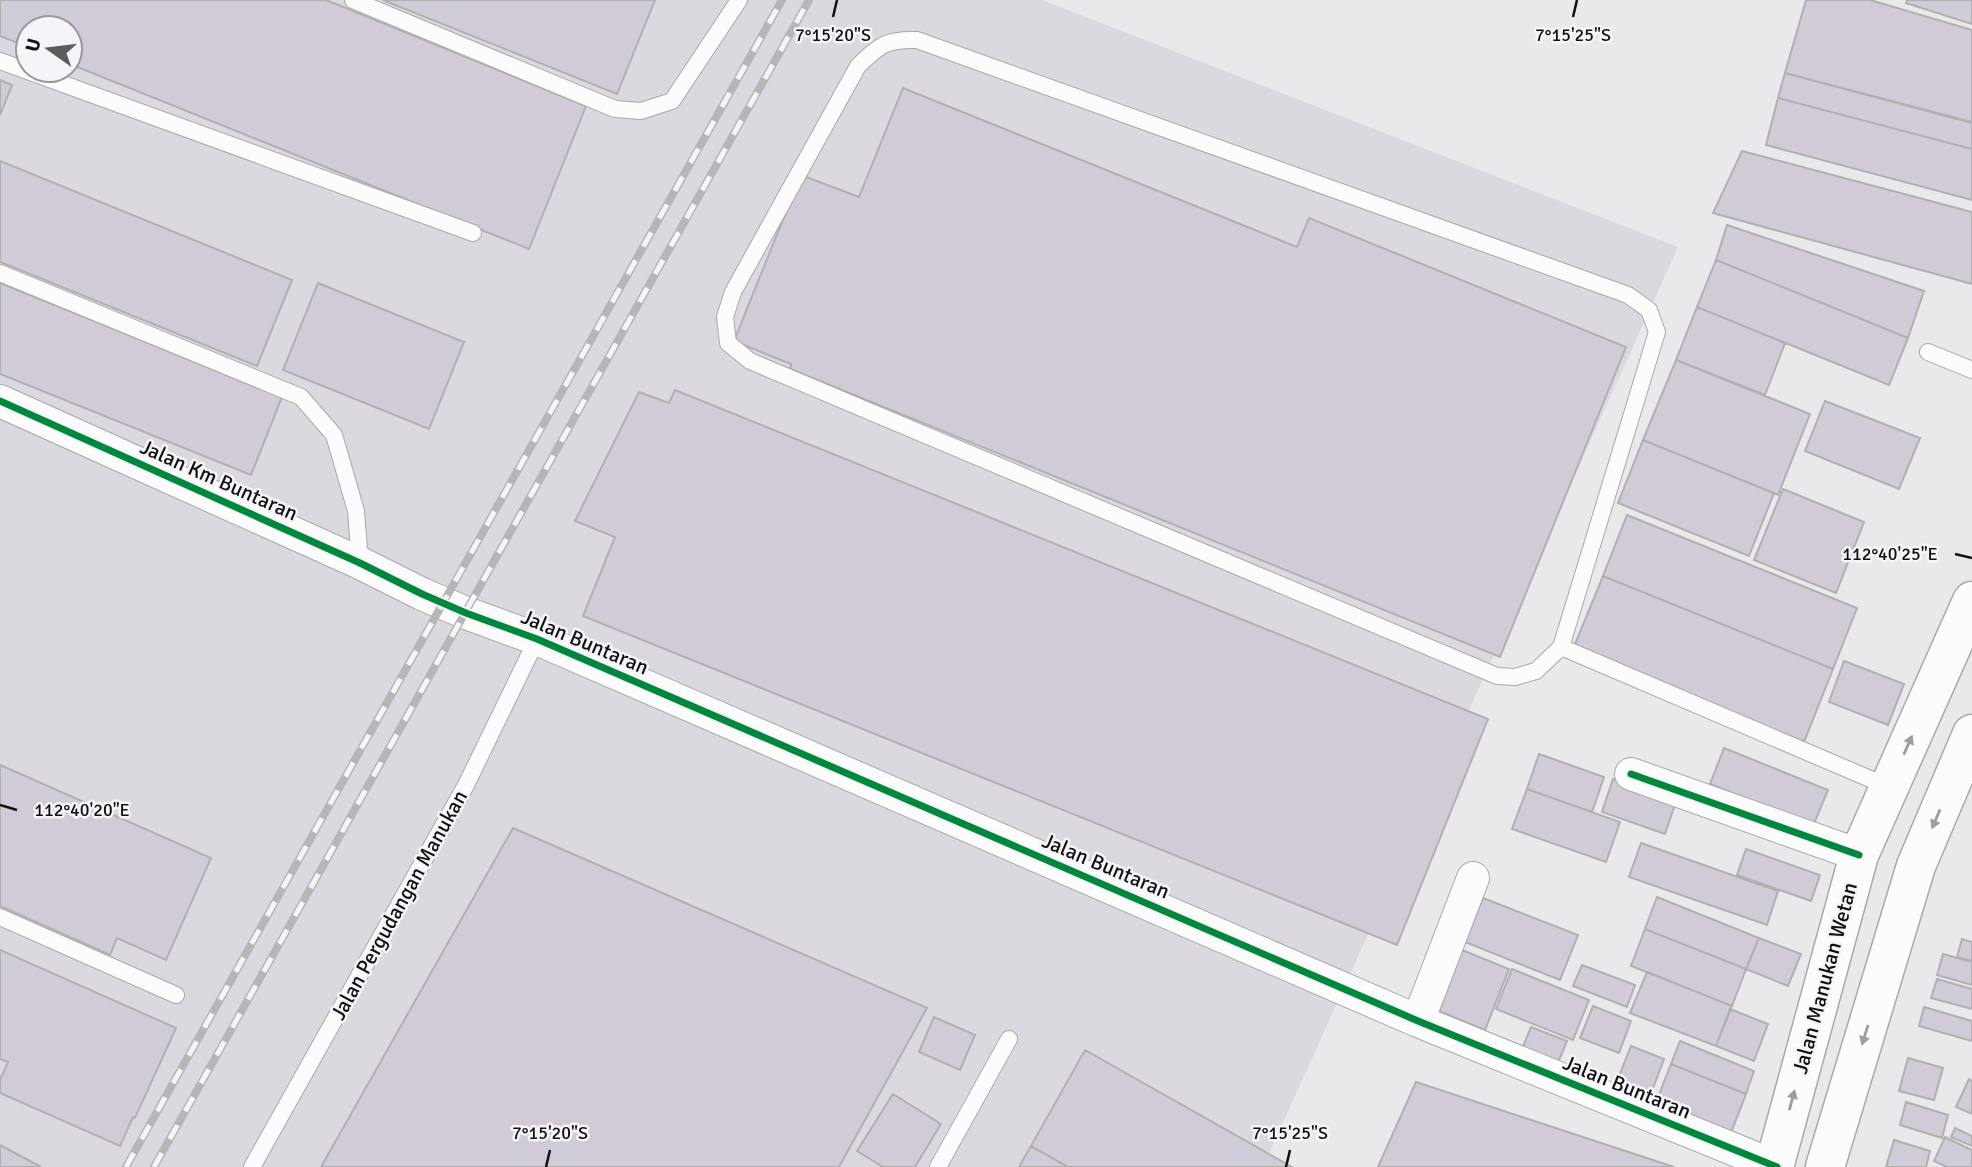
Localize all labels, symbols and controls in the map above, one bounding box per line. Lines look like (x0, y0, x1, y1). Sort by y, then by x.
north arrow (14, 14, 84, 84)
text: 7°15'20"S (795, 24, 871, 46)
text: 7°15'25"S (1535, 24, 1611, 46)
text: U (20, 36, 47, 54)
street label: Jalan Km Buntaran (136, 434, 302, 526)
text: 112°40'25"E (1842, 543, 1938, 565)
street label: Jalan Buntaran (517, 604, 653, 680)
one-way arrow (1902, 735, 1914, 755)
street label: Jalan Pergudangan Manukan (325, 786, 473, 1024)
text: 112°40'20"E (34, 799, 130, 821)
one-way arrow (1930, 809, 1942, 829)
street label: Jalan Buntaran (1038, 828, 1174, 904)
street label: Jalan Manukan Wetan (1787, 879, 1863, 1077)
one-way arrow (1859, 1025, 1869, 1046)
street label: Jalan Buntaran (1559, 1050, 1695, 1124)
one-way arrow (1787, 1089, 1798, 1111)
text: 7°15'20"S (512, 1122, 588, 1144)
text: 7°15'25"S (1252, 1122, 1328, 1144)

